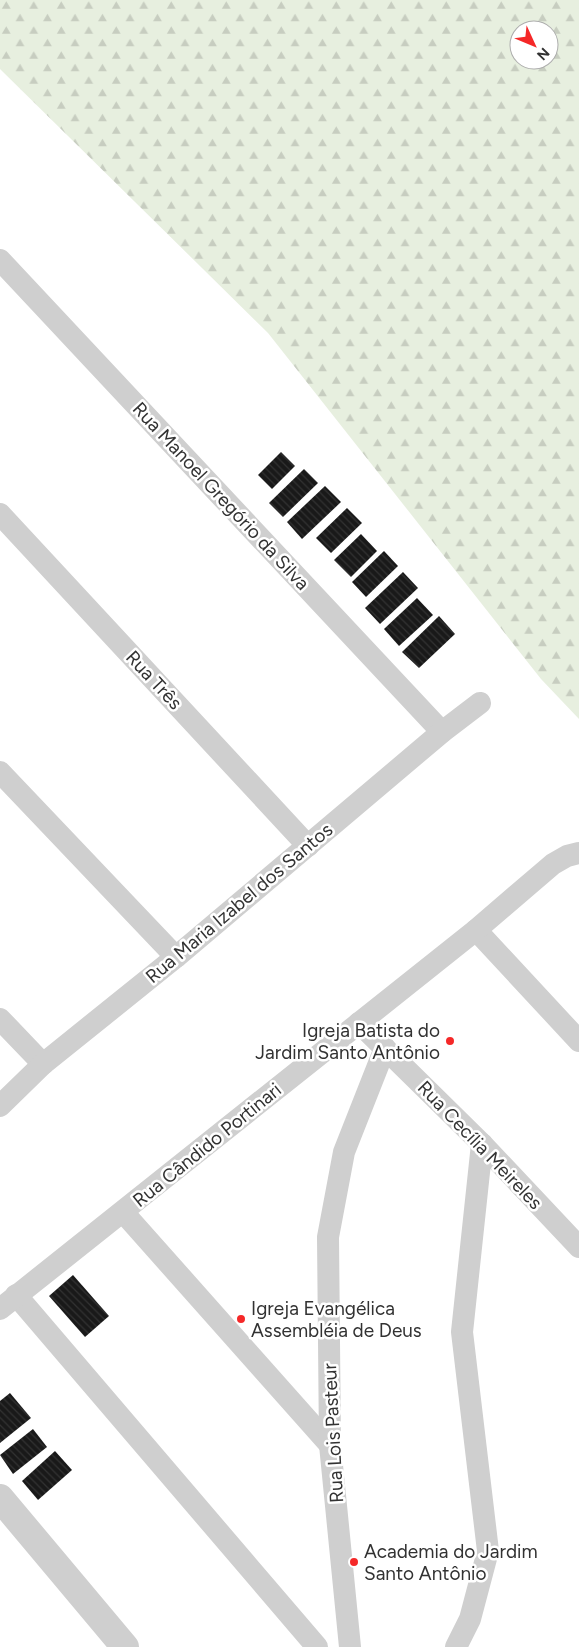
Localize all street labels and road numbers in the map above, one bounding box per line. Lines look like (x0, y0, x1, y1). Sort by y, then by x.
street label: Rua Manoel Gregório da Silva (128, 397, 314, 595)
street label: Rua Três (121, 646, 187, 714)
street label: Rua Maria Izabel dos Santos (141, 818, 337, 988)
street label: Rua Cecília Meireles (413, 1076, 547, 1214)
street label: Rua Cândido Portinari (128, 1078, 286, 1212)
street label: Rua Lois Pasteur (318, 1362, 348, 1503)

